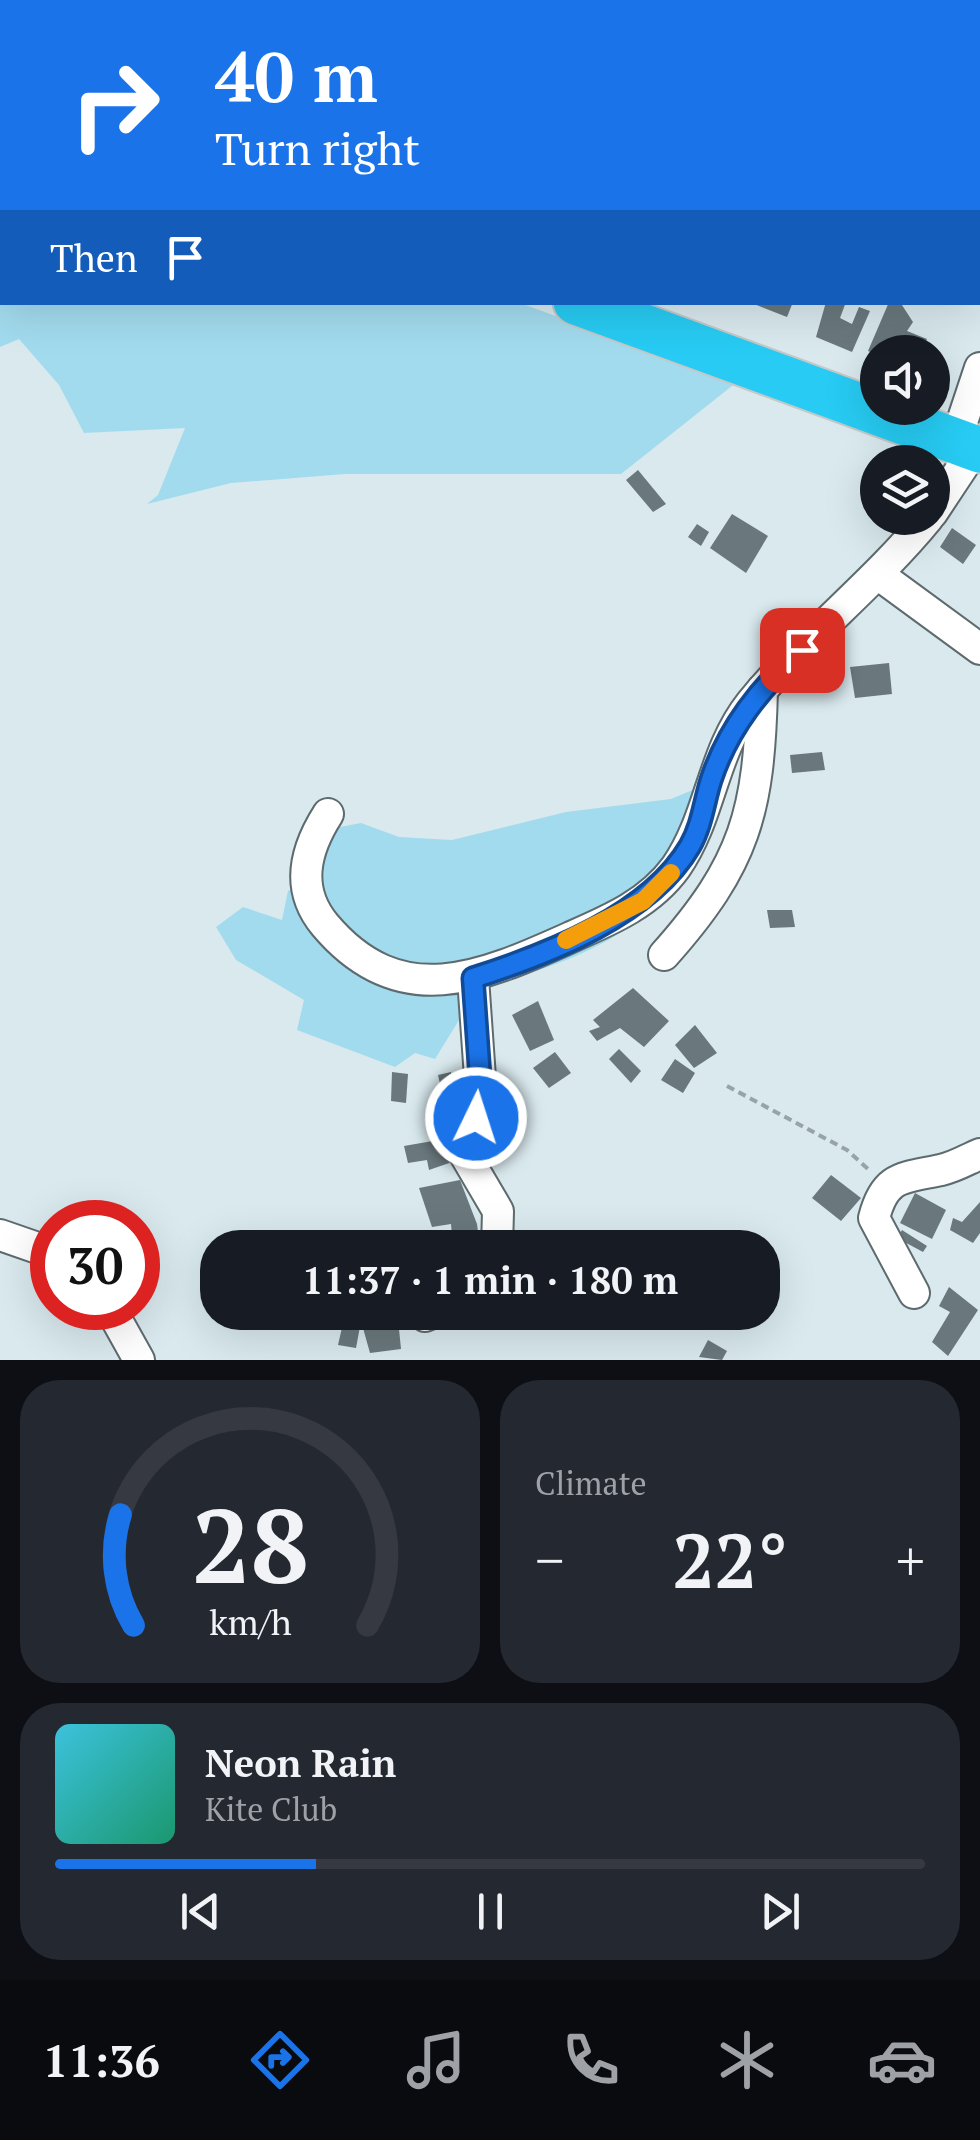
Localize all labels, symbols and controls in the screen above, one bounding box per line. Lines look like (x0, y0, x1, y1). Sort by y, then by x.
text: 40 m (215, 29, 378, 122)
icon: right (50, 40, 180, 170)
text: Turn right (215, 118, 420, 178)
icon: arrive (158, 230, 213, 285)
text: Then (50, 233, 138, 283)
map controls (860, 335, 950, 535)
button: sound (860, 335, 950, 425)
button: layers (860, 445, 950, 535)
pin (760, 608, 845, 693)
icon: arrive (775, 623, 830, 678)
position arrow (424, 1066, 528, 1170)
speed limit sign: 30 (30, 1200, 160, 1330)
text: 11:37 · 1 min · 180 m (302, 1255, 678, 1305)
text: Climate (535, 1462, 647, 1504)
text: 28 (191, 1475, 309, 1613)
text: 22° (672, 1510, 788, 1609)
text: − (535, 1523, 564, 1596)
text: + (896, 1523, 925, 1596)
text: km/h (209, 1598, 291, 1645)
text: Neon Rain (205, 1738, 396, 1788)
text: Kite Club (205, 1788, 337, 1830)
icon: previous (173, 1884, 228, 1939)
icon: pause (463, 1884, 518, 1939)
icon: next (753, 1884, 808, 1939)
icon: directions (245, 2025, 315, 2095)
icon: music (401, 2025, 471, 2095)
icon: phone (556, 2025, 626, 2095)
icon: climate (712, 2025, 782, 2095)
icon: car (867, 2025, 937, 2095)
text: 11:36 (43, 2030, 160, 2090)

